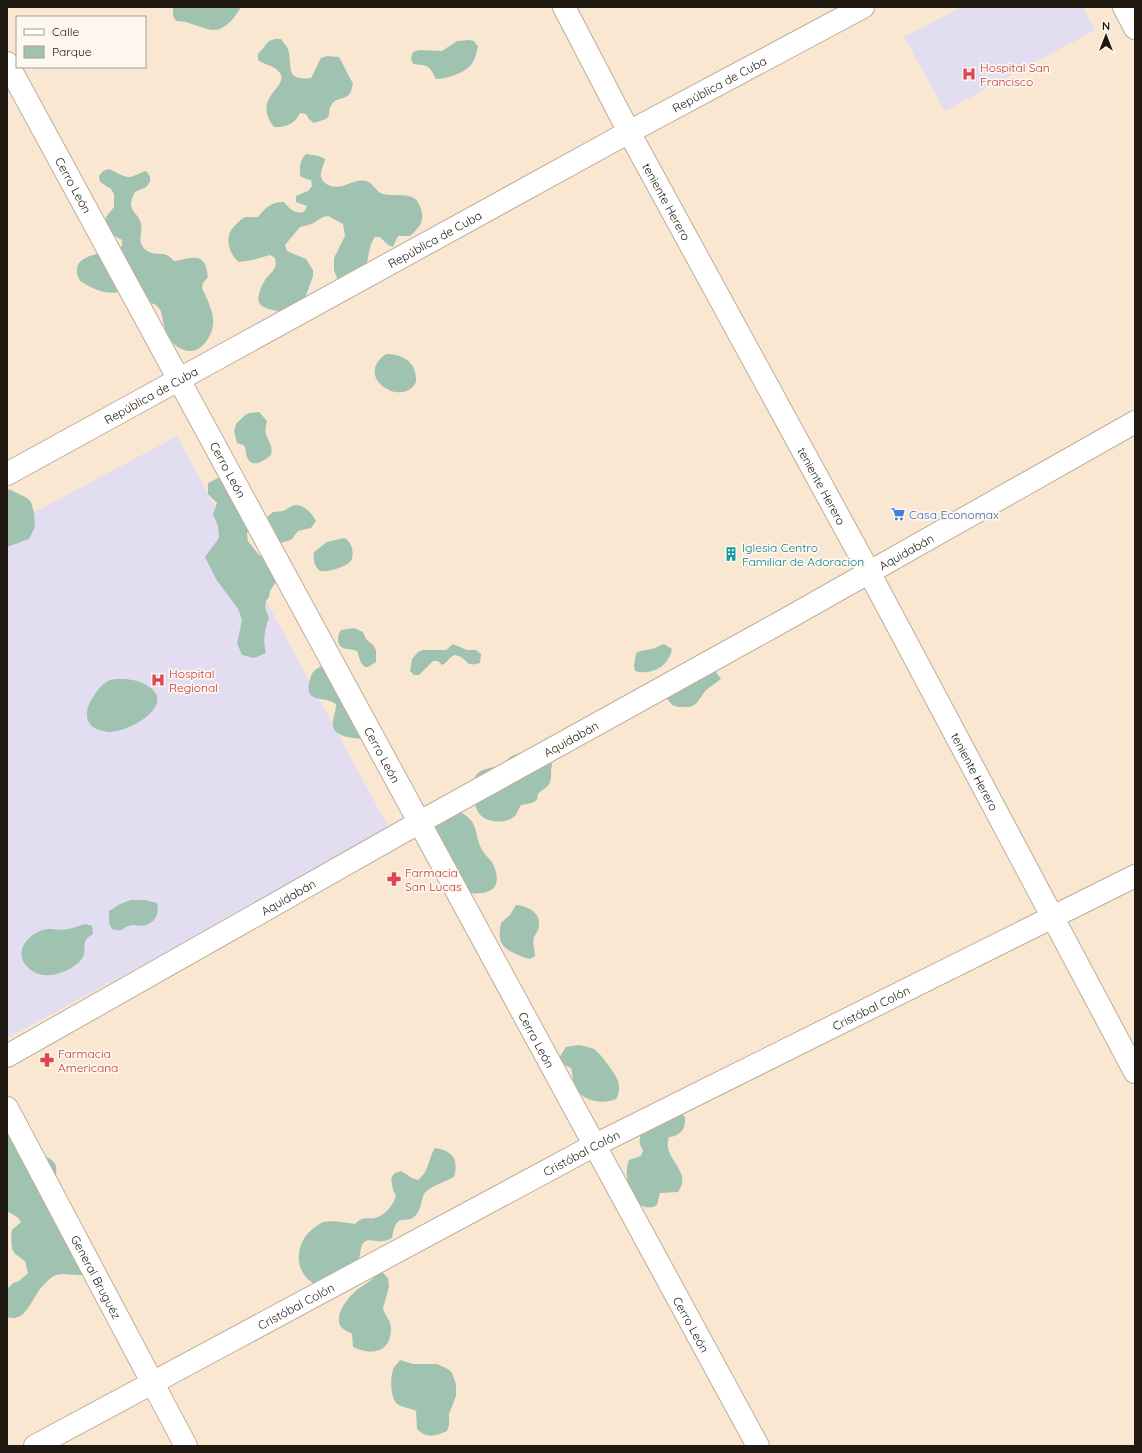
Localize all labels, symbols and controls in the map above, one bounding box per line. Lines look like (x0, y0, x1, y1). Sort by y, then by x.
legend (16, 16, 146, 68)
north arrow (1086, 16, 1126, 56)
text: N (1102, 19, 1110, 33)
text: Calle (52, 24, 80, 39)
text: Parque (52, 44, 92, 59)
street label: República de Cuba (669, 53, 769, 115)
place label: Hospital San Francisco (980, 60, 1050, 89)
hospital icon: Hospital San Francisco (961, 66, 977, 82)
street label: Cerro León (52, 154, 95, 216)
street label: teniente Herero (640, 160, 694, 243)
street label: República de Cuba (385, 207, 484, 271)
street label: República de Cuba (101, 363, 200, 427)
street label: Cerro León (207, 439, 250, 500)
street label: teniente Herero (795, 444, 849, 527)
supermarket icon: Casa Economax (890, 506, 906, 522)
place label: Casa Economax (909, 507, 999, 522)
street label: Aquidabán (876, 530, 936, 573)
place label: Iglesia Centro Familiar de Adoracion (742, 540, 864, 569)
building icon: Iglesia Centro Familiar de Adoracion (723, 546, 739, 562)
place label: Hospital Regional (169, 666, 218, 695)
hospital icon: Hospital Regional (150, 672, 166, 688)
street label: Aquidabán (541, 717, 601, 760)
street label: Cerro León (361, 724, 404, 785)
street label: teniente Herero (948, 730, 1002, 813)
place label: Farmacia San Lucas (405, 865, 462, 894)
pharmacy icon: Farmacia San Lucas (386, 871, 402, 887)
street label: Aquidabán (258, 875, 318, 918)
street label: Cristóbal Colón (830, 982, 912, 1033)
street label: Cerro León (515, 1009, 558, 1070)
place label: Farmacia Americana (58, 1046, 118, 1075)
pharmacy icon: Farmacia Americana (39, 1052, 55, 1068)
street label: Cristóbal Colón (540, 1126, 622, 1179)
street label: General Bruguéz (68, 1232, 125, 1321)
street label: Cristóbal Colón (255, 1279, 337, 1332)
street label: Cerro León (670, 1294, 713, 1355)

